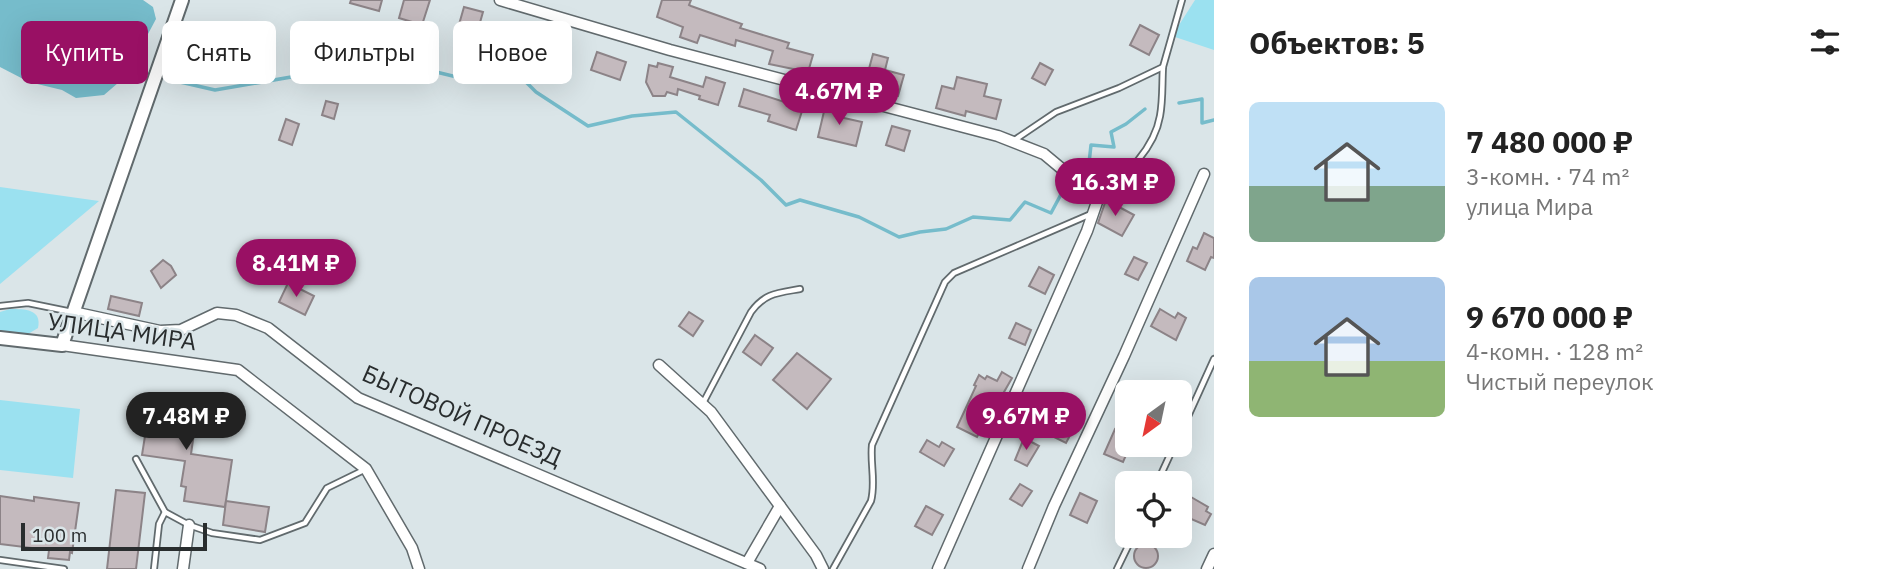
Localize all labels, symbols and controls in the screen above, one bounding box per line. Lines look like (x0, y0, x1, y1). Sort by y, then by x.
chip: Купить (21, 21, 148, 84)
chip: Снять (162, 21, 276, 84)
chip: Фильтры (290, 21, 439, 84)
chip: Новое (453, 21, 572, 84)
text: Объектов: 5 (1249, 23, 1425, 62)
icon: filters (1806, 23, 1844, 61)
pin: 4.67M ₽ (774, 68, 904, 127)
text: 4.67M ₽ (795, 75, 883, 105)
text: 7 480 000 ₽ (1466, 122, 1633, 161)
icon: home (1305, 130, 1389, 214)
pin: 16.3M ₽ (1050, 158, 1180, 218)
text: 3-комн. · 74 m² (1466, 161, 1629, 191)
text: 16.3M ₽ (1071, 166, 1159, 196)
text: улица Мира (1466, 191, 1593, 221)
pin: 8.41M ₽ (231, 240, 361, 299)
text: 8.41M ₽ (252, 247, 340, 277)
text: 9 670 000 ₽ (1466, 297, 1633, 336)
street label: УЛИЦА МИРА (45, 305, 199, 357)
icon: home (1305, 305, 1389, 389)
text: 4-комн. · 128 m² (1466, 336, 1643, 366)
street label: БЫТОВОЙ ПРОЕЗД (358, 357, 567, 474)
text: Чистый переулок (1466, 366, 1654, 396)
north arrow (1115, 380, 1192, 457)
map controls (1115, 380, 1192, 548)
pin: 7.48M ₽ (121, 392, 251, 452)
pin: 9.67M ₽ (961, 392, 1091, 452)
text: 7.48M ₽ (142, 400, 230, 430)
text: 9.67M ₽ (982, 400, 1070, 430)
button: locate (1115, 471, 1192, 548)
scale bar (21, 520, 206, 552)
text: 100 m (32, 523, 87, 547)

